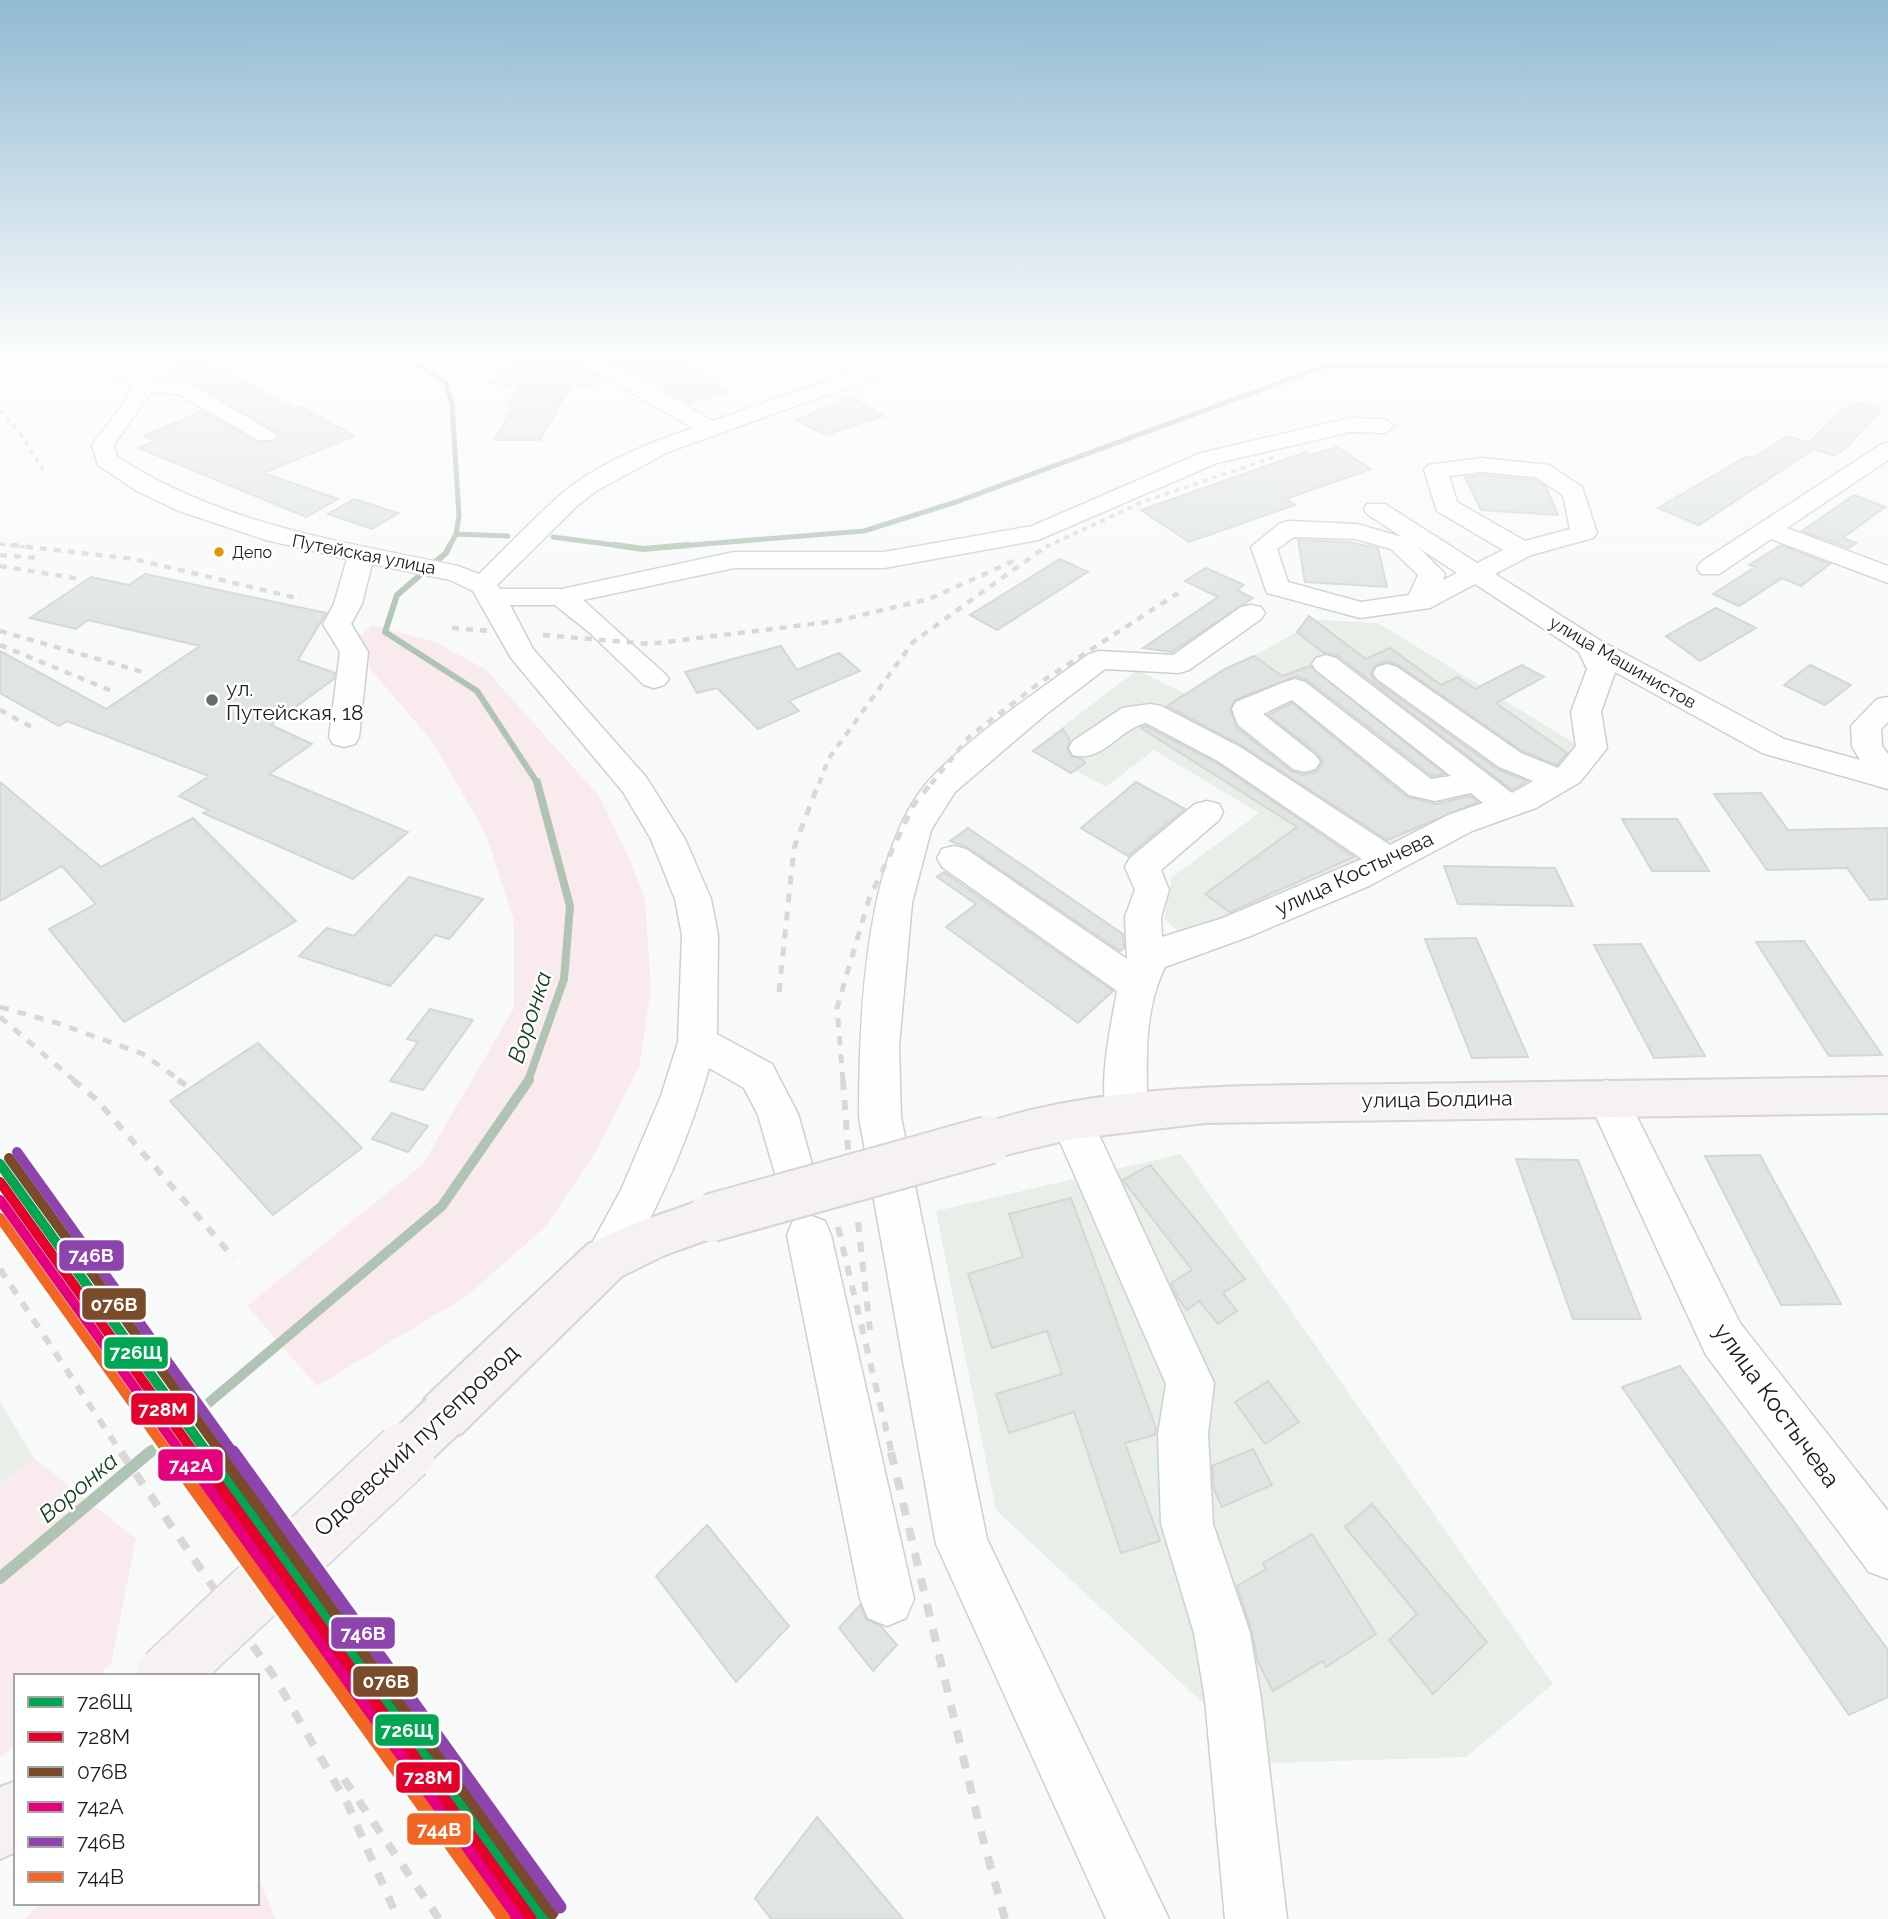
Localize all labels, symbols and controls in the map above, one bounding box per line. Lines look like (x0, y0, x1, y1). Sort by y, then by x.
street label: Путейская улица (290, 530, 438, 578)
place label: Депо (232, 543, 272, 562)
marker: Депо (212, 545, 226, 559)
street label: улица Машинистов (1546, 611, 1700, 713)
place label: ул. Путейская, 18 (226, 676, 363, 725)
marker: ул. Путейская, 18 (204, 692, 220, 708)
street label: улица Костычева (1271, 825, 1437, 921)
water label: Воронка (502, 968, 557, 1066)
street label: улица Болдина (1361, 1085, 1513, 1113)
line badge: 746В (58, 1239, 125, 1272)
text: 746В (68, 1244, 114, 1266)
line badge: 076В (81, 1287, 147, 1321)
text: 076В (91, 1293, 137, 1315)
street label: улица Костычева (1708, 1317, 1846, 1493)
line badge: 726Щ (103, 1336, 169, 1370)
street label: Одоевский путепровод (308, 1337, 524, 1542)
text: 726Щ (110, 1341, 162, 1363)
line badge: 728М (130, 1392, 196, 1426)
text: 728М (138, 1398, 188, 1420)
water label: Воронка (33, 1446, 123, 1528)
line badge: 742А (157, 1448, 224, 1482)
text: 742А (169, 1454, 213, 1476)
line badge: 746В (330, 1616, 396, 1650)
text: 746В (340, 1622, 386, 1644)
line badge: 076В (352, 1665, 419, 1698)
text: 076В (363, 1670, 409, 1692)
legend (14, 1674, 259, 1905)
text: 726Щ (77, 1689, 133, 1714)
line badge: 726Щ (374, 1713, 440, 1747)
text: 726Щ (381, 1719, 433, 1741)
text: 728М (77, 1724, 130, 1749)
text: 076В (77, 1759, 128, 1784)
line badge: 728М (395, 1761, 461, 1794)
text: 728М (403, 1766, 453, 1788)
text: 742А (77, 1794, 124, 1819)
line badge: 744В (406, 1812, 472, 1846)
text: 744В (417, 1818, 461, 1840)
text: 746В (77, 1829, 125, 1854)
text: 744В (77, 1864, 124, 1889)

